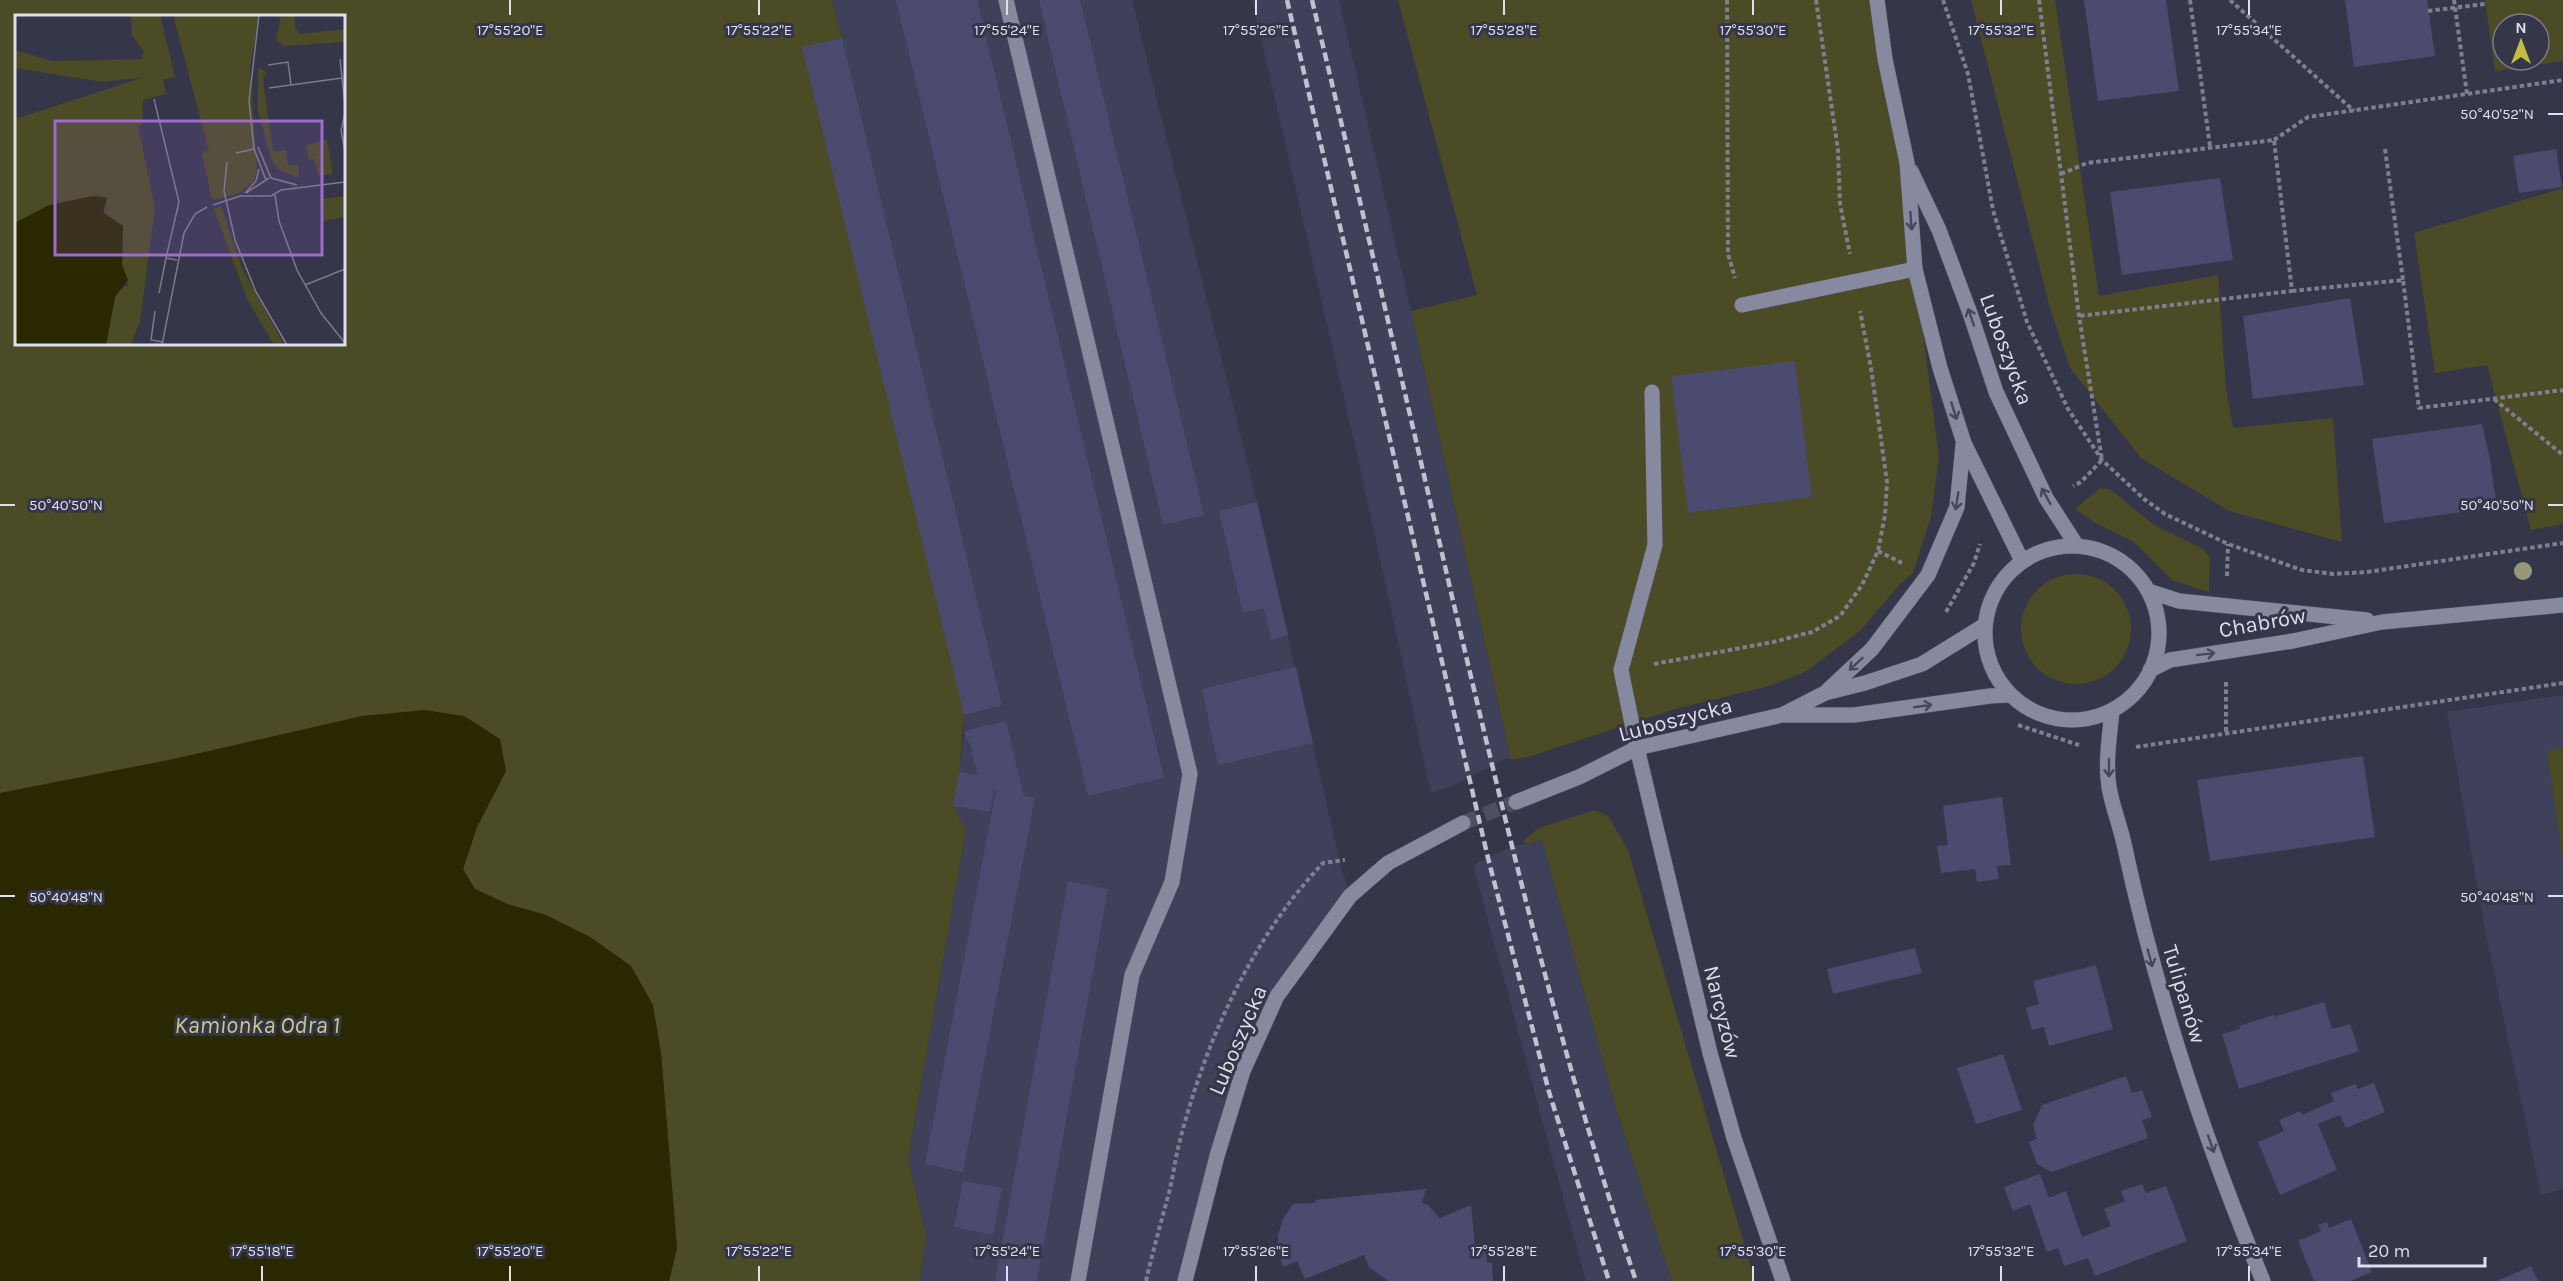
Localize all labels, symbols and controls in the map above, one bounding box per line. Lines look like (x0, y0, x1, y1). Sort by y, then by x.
north arrow (2491, 12, 2551, 72)
inset map (15, 15, 345, 345)
text: N (2515, 18, 2527, 37)
text: 17°55'20"E (477, 21, 543, 39)
text: 17°55'22"E (726, 21, 792, 39)
text: 17°55'24"E (974, 21, 1040, 39)
text: 17°55'26"E (1223, 21, 1289, 39)
text: 17°55'28"E (1471, 21, 1537, 39)
text: 17°55'30"E (1720, 21, 1786, 39)
text: 17°55'32"E (1968, 21, 2034, 39)
text: 17°55'34"E (2216, 21, 2282, 39)
text: 50°40'52"N (2460, 105, 2534, 123)
one-way arrow (1905, 211, 1916, 231)
street label: Luboszycka (1974, 290, 2038, 409)
one-way arrow (1965, 308, 1976, 326)
one-way arrow (1949, 401, 1960, 420)
one-way arrow (2040, 488, 2052, 505)
one-way arrow (1952, 491, 1963, 510)
text: 50°40'50"N (29, 496, 103, 514)
text: 50°40'50"N (2460, 496, 2534, 514)
street label: Chabrów (2217, 603, 2308, 643)
one-way arrow (2196, 649, 2216, 660)
one-way arrow (1848, 657, 1863, 671)
street label: Luboszycka (1616, 692, 1735, 748)
one-way arrow (1913, 700, 1933, 711)
one-way arrow (2103, 758, 2115, 778)
text: 50°40'48"N (29, 888, 103, 906)
text: 50°40'48"N (2460, 888, 2534, 906)
street label: Tulipanów (2157, 942, 2211, 1047)
one-way arrow (2145, 948, 2156, 967)
street label: Narcyzów (1698, 963, 1746, 1062)
street label: Luboszycka (1203, 982, 1273, 1099)
water label: Kamionka Odra 1 (174, 1011, 340, 1039)
one-way arrow (2206, 1134, 2217, 1152)
scale bar (2359, 1230, 2485, 1268)
text: 20 m (2368, 1240, 2410, 1262)
text: 17°55'18"E (230, 1242, 294, 1260)
text: 17°55'20"E (477, 1242, 543, 1260)
text: 17°55'22"E (726, 1242, 792, 1260)
text: 17°55'24"E (974, 1242, 1040, 1260)
text: 17°55'26"E (1223, 1242, 1289, 1260)
text: 17°55'28"E (1471, 1242, 1537, 1260)
text: 17°55'30"E (1720, 1242, 1786, 1260)
text: 17°55'32"E (1968, 1242, 2034, 1260)
text: 17°55'34"E (2216, 1242, 2282, 1260)

